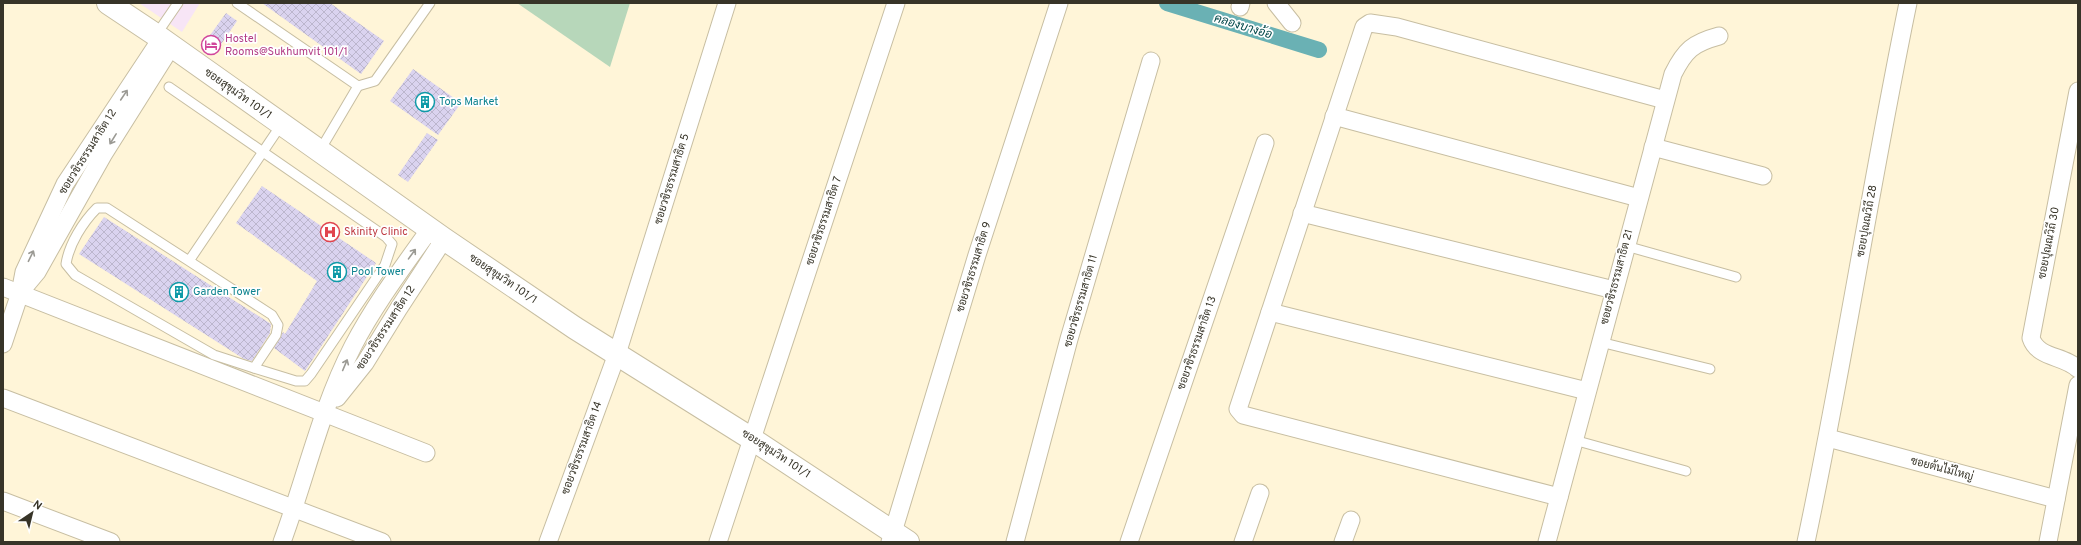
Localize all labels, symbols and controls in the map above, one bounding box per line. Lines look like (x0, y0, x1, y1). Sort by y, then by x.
water label: คลองบางอ้อ (1212, 11, 1274, 43)
place label: Hostel Rooms@Sukhumvit 101/1 (225, 32, 348, 59)
hotel icon: Hostel Rooms@Sukhumvit 101/1 (200, 34, 222, 56)
street label: ซอยสุขุมวิท 101/1 (201, 65, 275, 123)
one-way arrow (120, 90, 128, 101)
building icon: Tops Market (414, 91, 436, 113)
place label: Tops Market (439, 95, 499, 109)
street label: ซอยวชิรธรรมสาธิต 12 (56, 107, 120, 197)
street label: ซอยวชิรธรรมสาธิต 5 (652, 132, 693, 226)
one-way arrow (109, 133, 117, 144)
street label: ซอยวชิรธรรมสาธิต 7 (803, 174, 845, 267)
street label: ซอยปุณณวิถี 28 (1852, 183, 1881, 258)
street label: ซอยปุณณวิถี 30 (2033, 205, 2064, 280)
street label: ซอยวชิรธรรมสาธิต 9 (954, 220, 994, 314)
hospital icon: Skinity Clinic (319, 221, 341, 243)
place label: Skinity Clinic (344, 225, 408, 239)
street label: ซอยวชิรธรรมสาธิต 21 (1598, 228, 1636, 326)
one-way arrow (407, 249, 416, 260)
one-way arrow (28, 251, 35, 263)
street label: ซอยสุขุมวิท 101/1 (466, 251, 540, 308)
street label: ซอยวชิรธรรมสาธิต 11 (1061, 253, 1101, 349)
building icon: Pool Tower (326, 261, 348, 283)
place label: Pool Tower (351, 265, 406, 279)
building icon: Garden Tower (168, 281, 190, 303)
street label: ซอยวชิรธรรมสาธิต 12 (353, 283, 419, 373)
place label: Garden Tower (193, 285, 261, 299)
street label: ซอยวชิรธรรมสาธิต 13 (1174, 294, 1220, 392)
one-way arrow (342, 360, 349, 372)
street label: ซอยวชิรธรรมสาธิต 14 (559, 399, 605, 497)
street label: ซอยสุขุมวิท 101/1 (738, 427, 813, 482)
street label: ซอยต้นไม้ใหญ่ (1909, 452, 1976, 484)
north arrow (12, 493, 52, 533)
text: N (30, 498, 44, 514)

